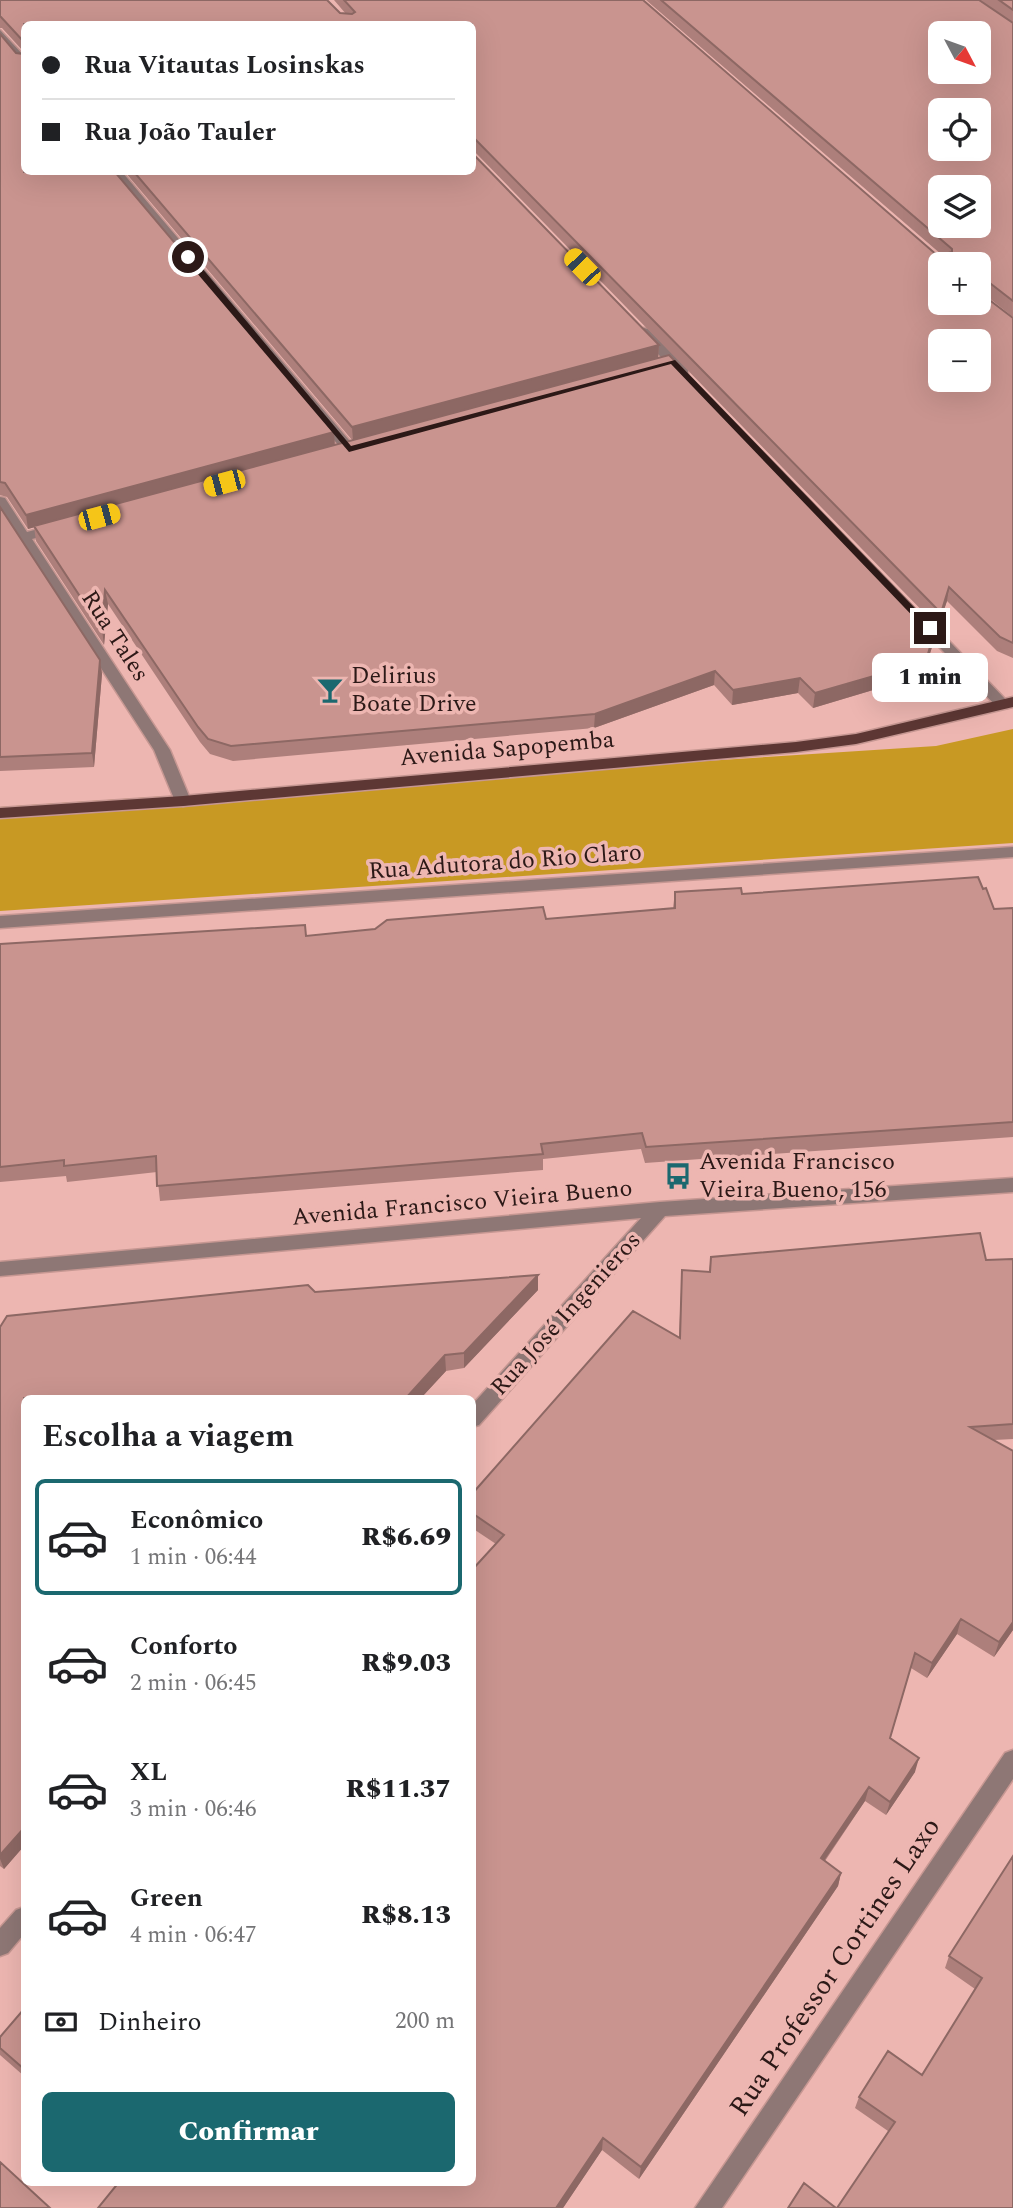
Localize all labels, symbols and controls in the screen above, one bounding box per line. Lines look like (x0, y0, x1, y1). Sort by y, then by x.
north arrow (928, 21, 990, 84)
map controls (928, 21, 991, 392)
text: Rua Vitautas Losinskas (84, 45, 365, 85)
button: locate (928, 98, 991, 161)
text: Rua João Tauler (84, 112, 276, 152)
button: layers (928, 175, 991, 238)
route start (172, 241, 204, 273)
car (560, 245, 605, 289)
button: + (928, 252, 991, 315)
button: − (928, 329, 991, 392)
car (201, 467, 248, 499)
car (76, 501, 123, 533)
street label: Rua Tales (72, 583, 158, 689)
route end (914, 612, 946, 644)
callout: 1 min (872, 652, 988, 702)
place label: Delirius Boate Drive (351, 658, 477, 722)
text: 1 min (898, 660, 962, 695)
bar icon: Delirius Boate Drive (315, 675, 345, 705)
street label: Avenida Sapopemba (398, 722, 616, 776)
street label: Rua Adutora do Rio Claro (367, 834, 643, 890)
place label: Avenida Francisco Vieira Bueno, 156 (699, 1144, 895, 1208)
bus stop icon: Avenida Francisco Vieira Bueno, 156 (663, 1161, 693, 1191)
street label: Avenida Francisco Vieira Bueno (290, 1170, 634, 1236)
street label: Rua José Ingenieros (482, 1224, 650, 1404)
text: Escolha a viagem (42, 1412, 294, 1461)
text: Econômico (130, 1500, 263, 1540)
icon: car (46, 1506, 109, 1569)
text: R$6.69 (361, 1517, 451, 1557)
text: 1 min · 06:44 (130, 1540, 257, 1575)
text: Conforto (130, 1626, 238, 1666)
icon: car (46, 1632, 109, 1695)
text: R$9.03 (361, 1643, 451, 1683)
text: 2 min · 06:45 (130, 1666, 257, 1701)
text: XL (130, 1752, 167, 1792)
icon: car (46, 1758, 109, 1821)
text: R$11.37 (346, 1769, 451, 1809)
text: 3 min · 06:46 (130, 1792, 257, 1827)
street label: Rua Professor Cortines Laxo (718, 1809, 952, 2125)
text: Green (130, 1878, 203, 1918)
icon: car (46, 1884, 109, 1947)
text: R$8.13 (361, 1895, 451, 1935)
text: 4 min · 06:47 (130, 1918, 257, 1953)
text: Dinheiro (98, 2002, 202, 2042)
icon: cash (42, 2003, 80, 2041)
text: 200 m (395, 2004, 455, 2039)
button: Confirmar (42, 2092, 455, 2172)

